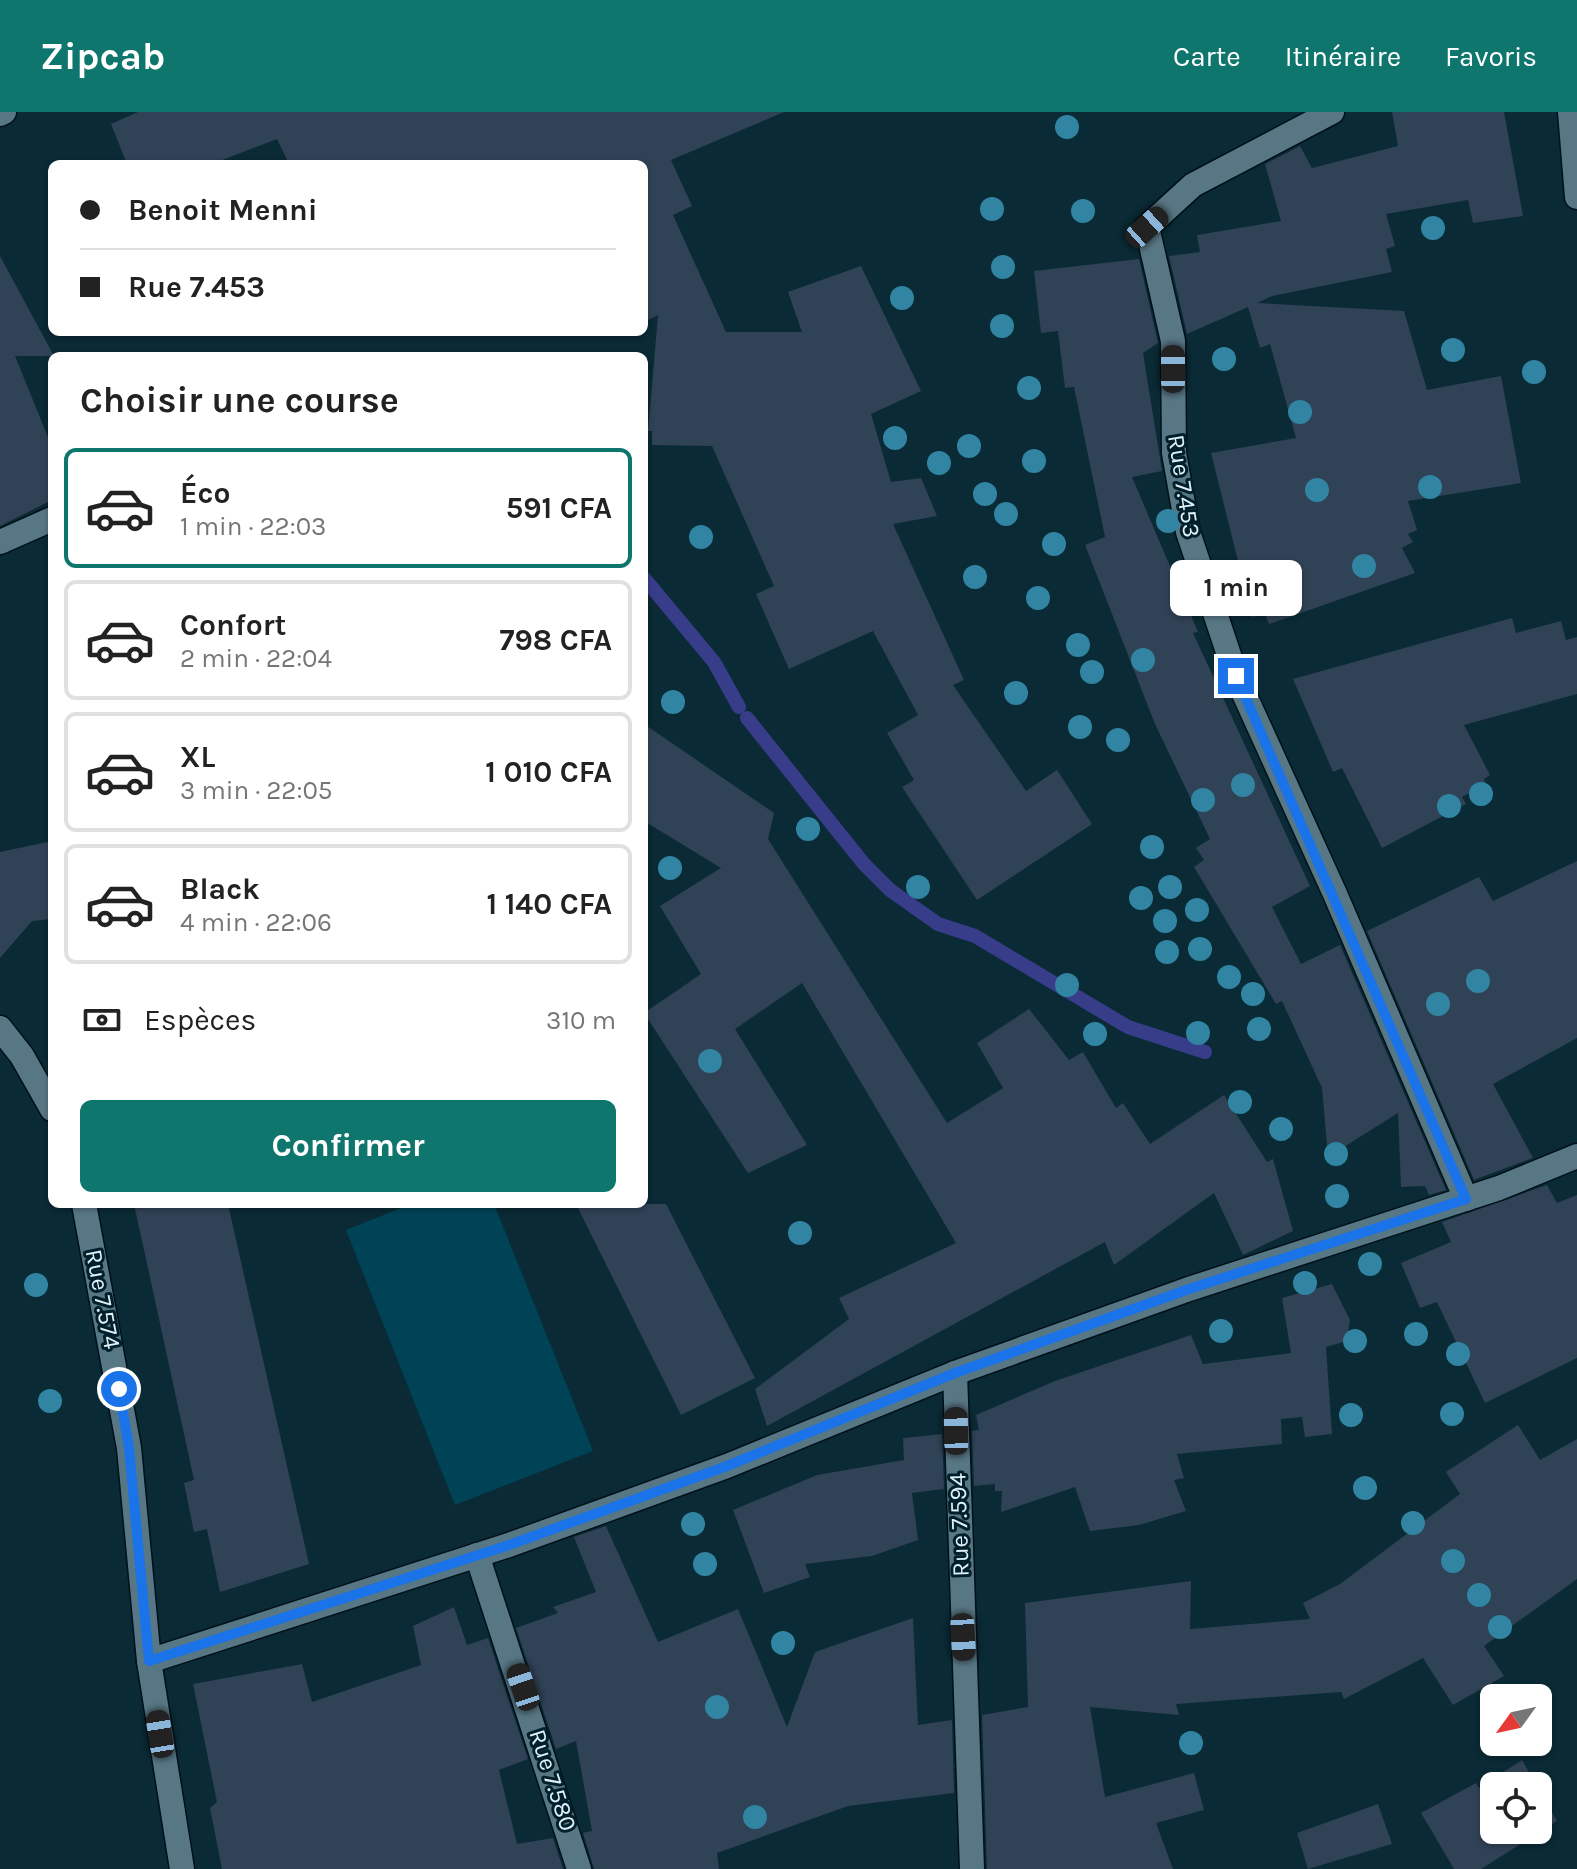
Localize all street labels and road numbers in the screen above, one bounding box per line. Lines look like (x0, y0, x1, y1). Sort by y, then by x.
street label: Rue 7.453 (1162, 432, 1206, 540)
street label: Rue 7.574 (80, 1247, 126, 1351)
street label: Rue 7.594 (943, 1473, 975, 1577)
street label: Rue 7.580 (523, 1726, 583, 1834)

